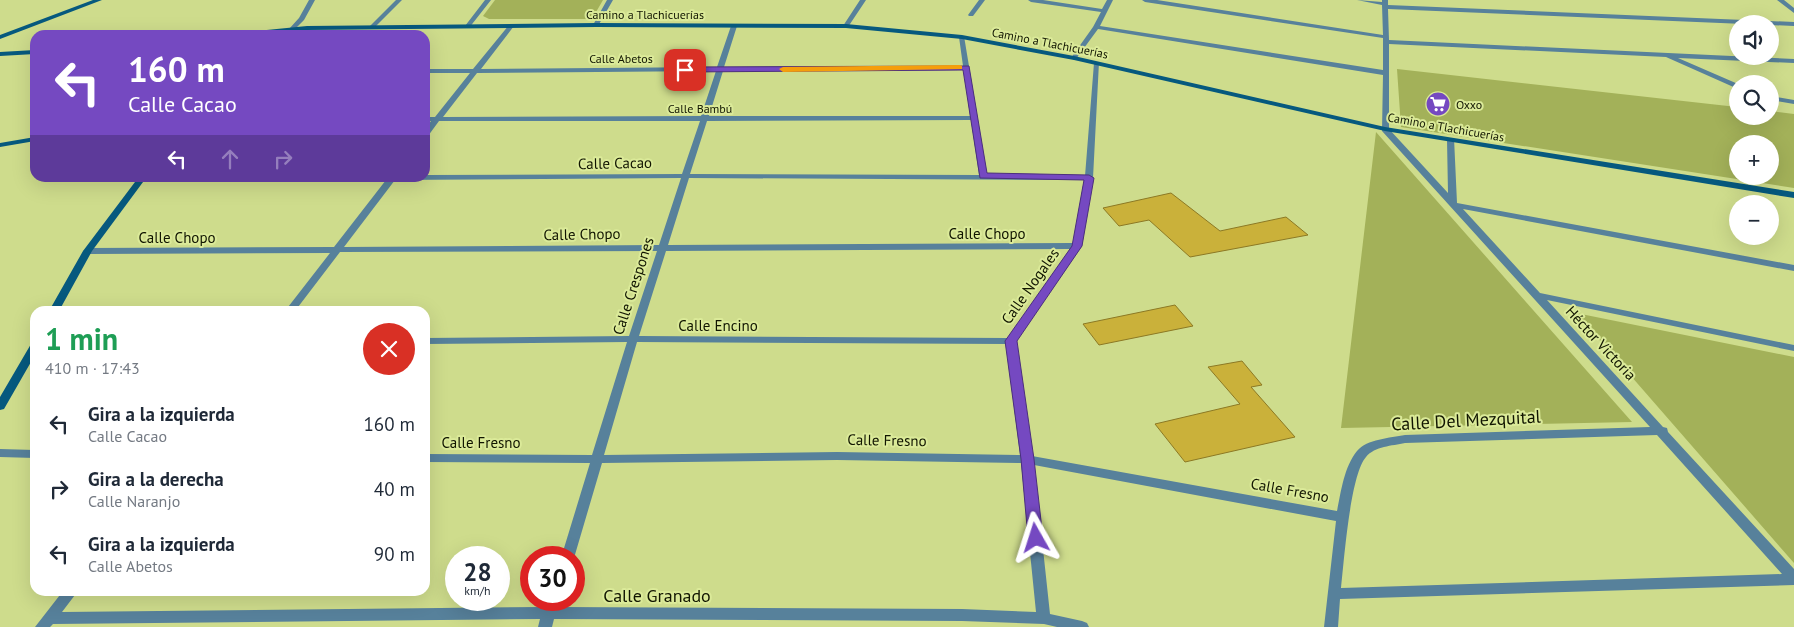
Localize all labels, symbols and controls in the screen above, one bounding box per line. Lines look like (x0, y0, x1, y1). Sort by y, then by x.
street label: Camino a Tlachicuerías (586, 7, 704, 22)
map controls (1729, 15, 1779, 245)
button: sound (1729, 15, 1779, 65)
street label: Camino a Tlachicuerías (991, 24, 1109, 62)
text: 160 m (128, 46, 225, 92)
pin (664, 49, 706, 91)
icon: left (45, 50, 110, 115)
street label: Calle Abetos (589, 51, 653, 66)
icon: arrive (671, 56, 699, 84)
button: search (1729, 75, 1779, 125)
text: Calle Cacao (128, 90, 237, 118)
supermarket icon: Oxxo (1425, 91, 1451, 117)
place label: Oxxo (1456, 97, 1482, 112)
street label: Calle Bambú (668, 101, 732, 116)
street label: Camino a Tlachicuerías (1387, 109, 1505, 145)
button: + (1729, 135, 1779, 185)
icon: left (163, 145, 191, 173)
icon: ahead (216, 145, 244, 173)
icon: right (269, 145, 297, 173)
street label: Calle Cacao (578, 153, 652, 173)
button: − (1729, 195, 1779, 245)
street label: Calle Chopo (543, 224, 621, 244)
street label: Calle Chopo (948, 224, 1026, 243)
street label: Calle Chopo (138, 228, 216, 247)
street label: Calle Crespones (608, 235, 658, 337)
street label: Calle Nogales (997, 244, 1063, 328)
street label: Héctor Victoria (1562, 302, 1640, 384)
street label: Calle Encino (678, 316, 758, 335)
text: 1 min (45, 319, 118, 358)
button: close (363, 323, 415, 375)
text: 410 m · 17:43 (45, 358, 140, 378)
text: Gira a la izquierda (88, 402, 235, 426)
street label: Calle Del Mezquital (1391, 405, 1542, 435)
icon: left (45, 410, 73, 438)
text: 160 m (363, 412, 415, 436)
text: Calle Cacao (88, 426, 167, 446)
street label: Calle Fresno (847, 430, 927, 450)
street label: Calle Fresno (441, 433, 521, 452)
text: Gira a la derecha (88, 467, 224, 491)
street label: Calle Fresno (1249, 474, 1331, 506)
icon: right (45, 475, 73, 503)
text: 40 m (374, 477, 415, 501)
text: Calle Naranjo (88, 491, 180, 511)
position arrow (1009, 511, 1061, 563)
text: Gira a la izquierda (88, 532, 235, 556)
icon: left (45, 540, 73, 568)
text: 90 m (374, 542, 415, 566)
speed limit sign: 30 (520, 546, 585, 611)
text: Calle Abetos (88, 556, 173, 576)
text: 28 (463, 556, 492, 588)
text: km/h (464, 583, 491, 598)
street label: Calle Granado (603, 584, 711, 607)

